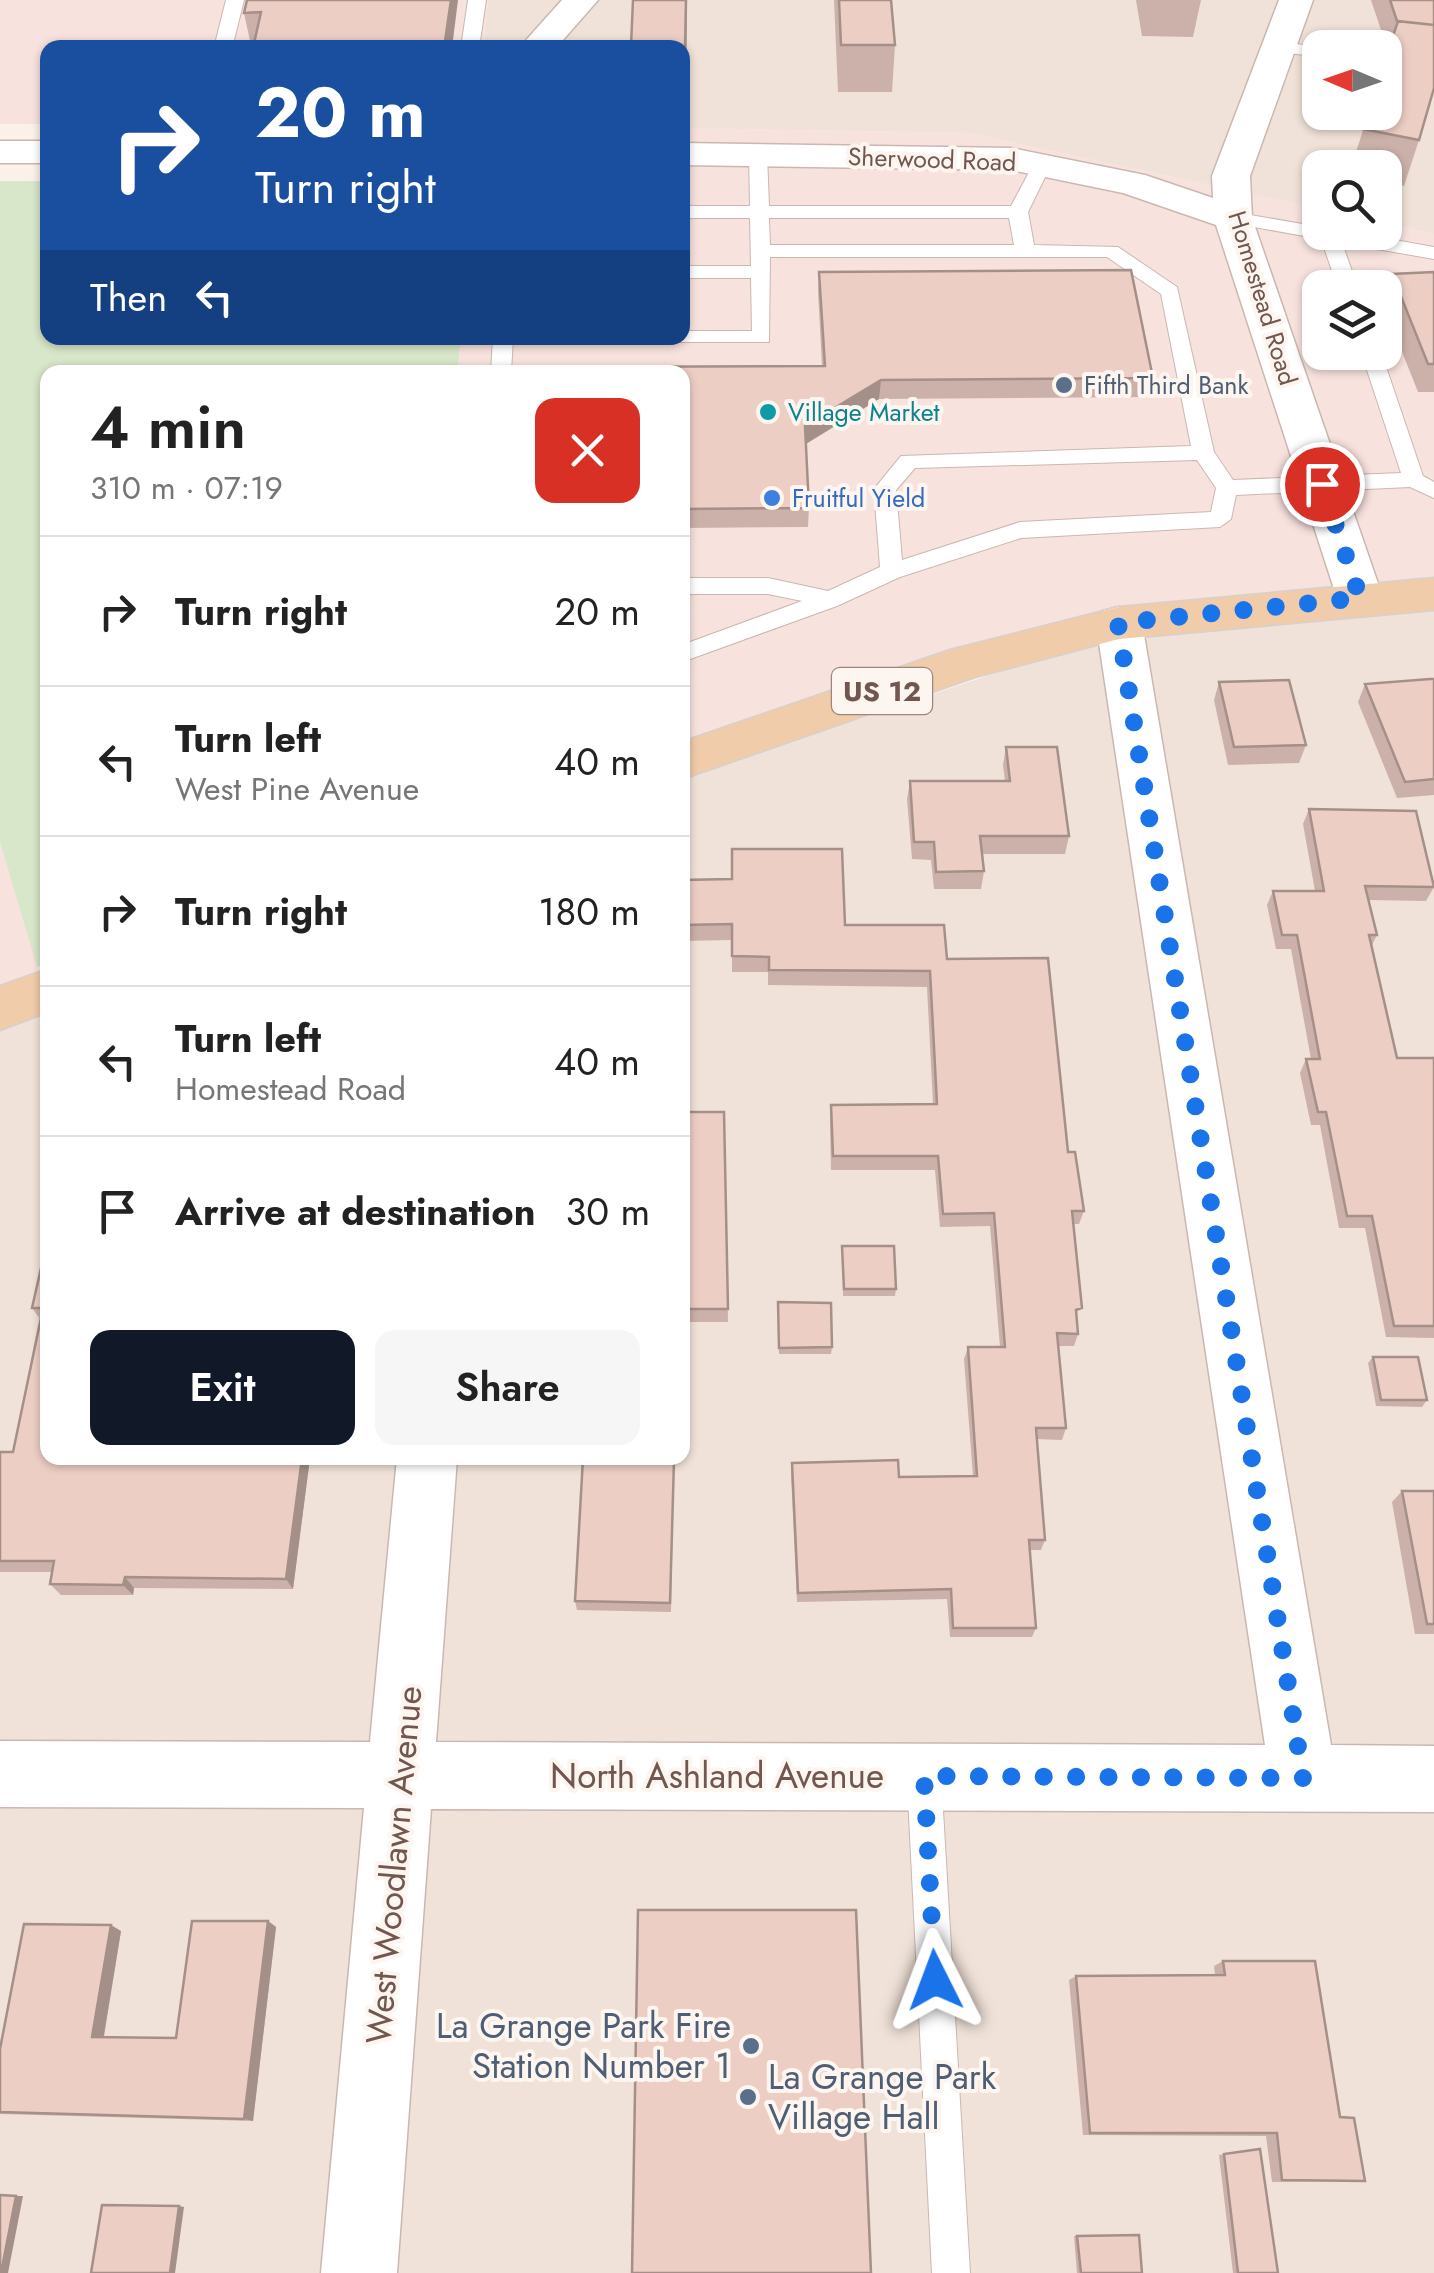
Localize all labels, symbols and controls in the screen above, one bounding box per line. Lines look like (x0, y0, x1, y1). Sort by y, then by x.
north arrow (1302, 30, 1402, 130)
map controls (1302, 30, 1402, 370)
text: 20 m (255, 62, 426, 163)
icon: right (90, 80, 220, 210)
street label: Sherwood Road (847, 138, 1017, 180)
button: search (1302, 150, 1402, 250)
text: Turn right (255, 155, 436, 220)
street label: Homestead Road (1219, 206, 1307, 390)
text: Then (90, 270, 167, 325)
icon: left (187, 270, 242, 325)
button: layers (1302, 270, 1402, 370)
place label: Fifth Third Bank (1084, 367, 1248, 403)
marker: Fifth Third Bank (1053, 374, 1075, 396)
text: 4 min (90, 384, 246, 471)
place label: Village Market (788, 394, 940, 430)
button: close (535, 398, 640, 503)
marker: Village Market (757, 401, 779, 423)
pin (1280, 442, 1365, 527)
icon: arrive (1295, 457, 1350, 512)
text: 310 m · 07:19 (90, 465, 283, 511)
place label: Fruitful Yield (792, 480, 925, 516)
marker: Fruitful Yield (761, 487, 783, 509)
icon: right (90, 584, 145, 639)
text: Turn right (175, 584, 347, 639)
text: 20 m (555, 584, 640, 639)
road number: US 12 (832, 668, 932, 714)
text: Turn left (175, 711, 321, 766)
icon: left (90, 734, 145, 789)
text: 40 m (554, 734, 640, 789)
text: West Pine Avenue (175, 766, 419, 812)
icon: right (90, 884, 145, 939)
text: Turn right (175, 884, 347, 939)
text: 180 m (538, 884, 640, 939)
text: Turn left (175, 1011, 321, 1066)
icon: left (90, 1034, 145, 1089)
text: 40 m (554, 1034, 640, 1089)
text: Homestead Road (175, 1066, 406, 1112)
icon: arrive (90, 1184, 145, 1239)
text: Arrive at destination (175, 1184, 536, 1239)
text: 30 m (566, 1184, 650, 1239)
button: Exit (90, 1330, 355, 1445)
button: Share (375, 1330, 640, 1445)
street label: West Woodlawn Avenue (353, 1684, 435, 2046)
street label: North Ashland Avenue (550, 1751, 884, 1801)
position arrow (883, 1928, 987, 2032)
place label: La Grange Park Fire Station Number 1 (436, 2001, 731, 2091)
marker: La Grange Park Fire Station Number 1 (740, 2035, 762, 2057)
place label: La Grange Park Village Hall (768, 2052, 997, 2142)
marker: La Grange Park Village Hall (737, 2086, 759, 2108)

